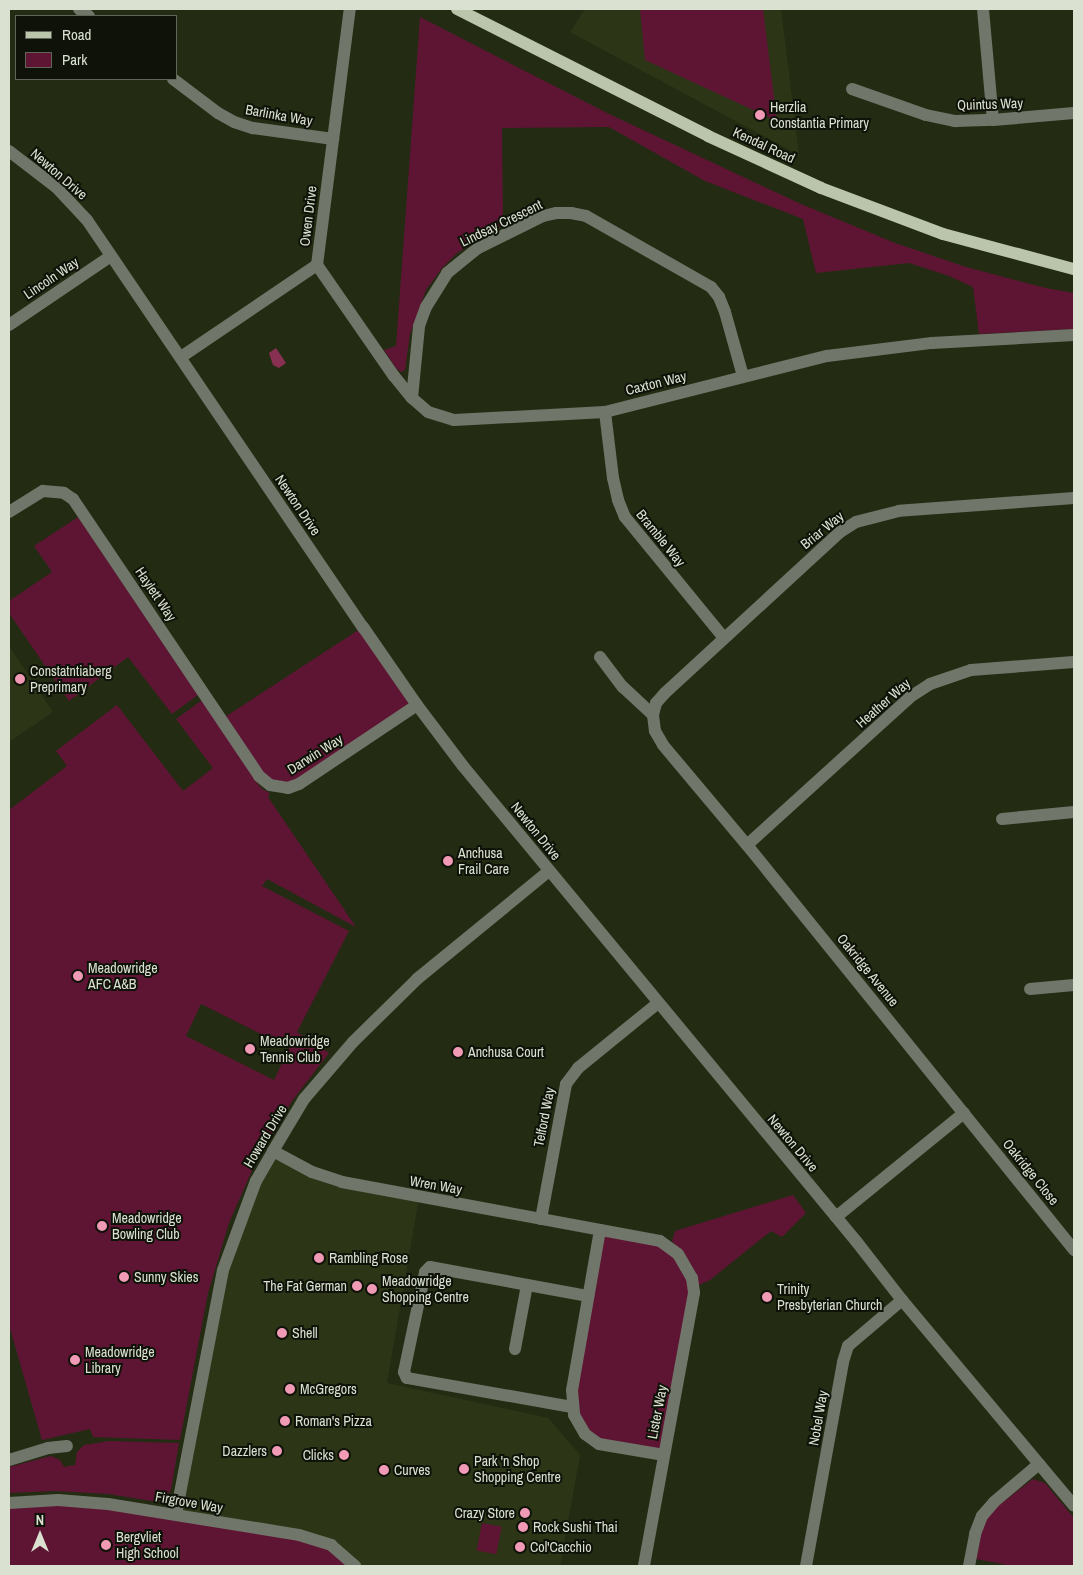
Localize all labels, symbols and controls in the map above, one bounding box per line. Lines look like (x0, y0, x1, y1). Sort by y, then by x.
legend (15, 15, 178, 80)
text: Road (62, 24, 91, 45)
text: Park (62, 49, 87, 70)
street label: Quintus Way (957, 94, 1023, 114)
place label: Herzlia Constantia Primary (770, 99, 869, 132)
street label: Barlinka Way (244, 101, 314, 129)
marker: Herzlia Constantia Primary (754, 109, 766, 121)
street label: Kendal Road (730, 123, 798, 167)
street label: Newton Drive (27, 145, 91, 203)
street label: Owen Drive (296, 185, 320, 247)
street label: Lindsay Crescent (457, 196, 545, 250)
street label: Lincoln Way (20, 253, 82, 303)
street label: Caxton Way (624, 367, 688, 399)
street label: Newton Drive (272, 471, 324, 539)
street label: Bramble Way (633, 506, 689, 570)
street label: Briar Way (797, 508, 847, 552)
street label: Haylett Way (132, 564, 180, 624)
place label: Constatntiaberg Preprimary (30, 663, 112, 696)
marker: Constatntiaberg Preprimary (14, 673, 26, 685)
street label: Heather Way (852, 675, 914, 731)
street label: Darwin Way (284, 730, 346, 778)
street label: Newton Drive (508, 799, 564, 863)
place label: Anchusa Frail Care (458, 845, 509, 878)
marker: Anchusa Frail Care (442, 855, 454, 867)
street label: Oakridge Avenue (833, 930, 903, 1010)
place label: Meadowridge AFC A&B (88, 960, 158, 992)
marker: Meadowridge AFC A&B (72, 970, 84, 982)
place label: Meadowridge Tennis Club (260, 1033, 330, 1066)
marker: Meadowridge Tennis Club (244, 1043, 256, 1055)
place label: Anchusa Court (468, 1044, 544, 1060)
marker: Anchusa Court (452, 1046, 464, 1058)
street label: Telford Way (530, 1086, 558, 1148)
street label: Howard Drive (240, 1102, 290, 1170)
street label: Newton Drive (764, 1111, 822, 1175)
street label: Oakridge Close (999, 1136, 1063, 1208)
street label: Wren Way (408, 1172, 464, 1198)
place label: Meadowridge Bowling Club (112, 1210, 182, 1242)
marker: Meadowridge Bowling Club (96, 1220, 108, 1232)
place label: Rambling Rose (329, 1250, 408, 1266)
marker: Rambling Rose (313, 1252, 325, 1264)
place label: Sunny Skies (134, 1269, 198, 1285)
marker: Sunny Skies (118, 1271, 130, 1283)
place label: Meadowridge Shopping Centre (382, 1273, 469, 1305)
place label: The Fat German (263, 1278, 347, 1294)
marker: The Fat German (351, 1280, 363, 1292)
place label: Trinity Presbyterian Church (777, 1281, 882, 1314)
marker: Meadowridge Shopping Centre (366, 1283, 378, 1295)
marker: Trinity Presbyterian Church (761, 1291, 773, 1303)
place label: Shell (292, 1325, 318, 1341)
marker: Shell (276, 1327, 288, 1339)
place label: Meadowridge Library (85, 1344, 155, 1376)
marker: Meadowridge Library (69, 1354, 81, 1366)
place label: McGregors (300, 1381, 357, 1397)
marker: McGregors (284, 1383, 296, 1395)
street label: Lister Way (644, 1384, 670, 1440)
street label: Nobel Way (805, 1389, 831, 1447)
place label: Roman's Pizza (295, 1413, 372, 1429)
marker: Roman's Pizza (279, 1415, 291, 1427)
place label: Dazzlers (222, 1443, 267, 1459)
marker: Dazzlers (271, 1445, 283, 1457)
place label: Clicks (303, 1447, 334, 1463)
marker: Clicks (338, 1449, 350, 1461)
place label: Park 'n Shop Shopping Centre (474, 1453, 561, 1485)
place label: Curves (394, 1462, 430, 1478)
marker: Park 'n Shop Shopping Centre (458, 1463, 470, 1475)
marker: Curves (378, 1464, 390, 1476)
street label: Firgrove Way (154, 1488, 224, 1516)
place label: Crazy Store (454, 1505, 515, 1521)
marker: Crazy Store (519, 1507, 531, 1519)
north arrow (15, 1510, 65, 1560)
text: N (36, 1511, 44, 1529)
place label: Rock Sushi Thai (533, 1519, 618, 1535)
marker: Rock Sushi Thai (517, 1521, 529, 1533)
place label: Bergvliet High School (116, 1529, 179, 1561)
marker: Bergvliet High School (100, 1539, 112, 1551)
place label: Col'Cacchio (530, 1539, 592, 1555)
marker: Col'Cacchio (514, 1541, 526, 1553)

